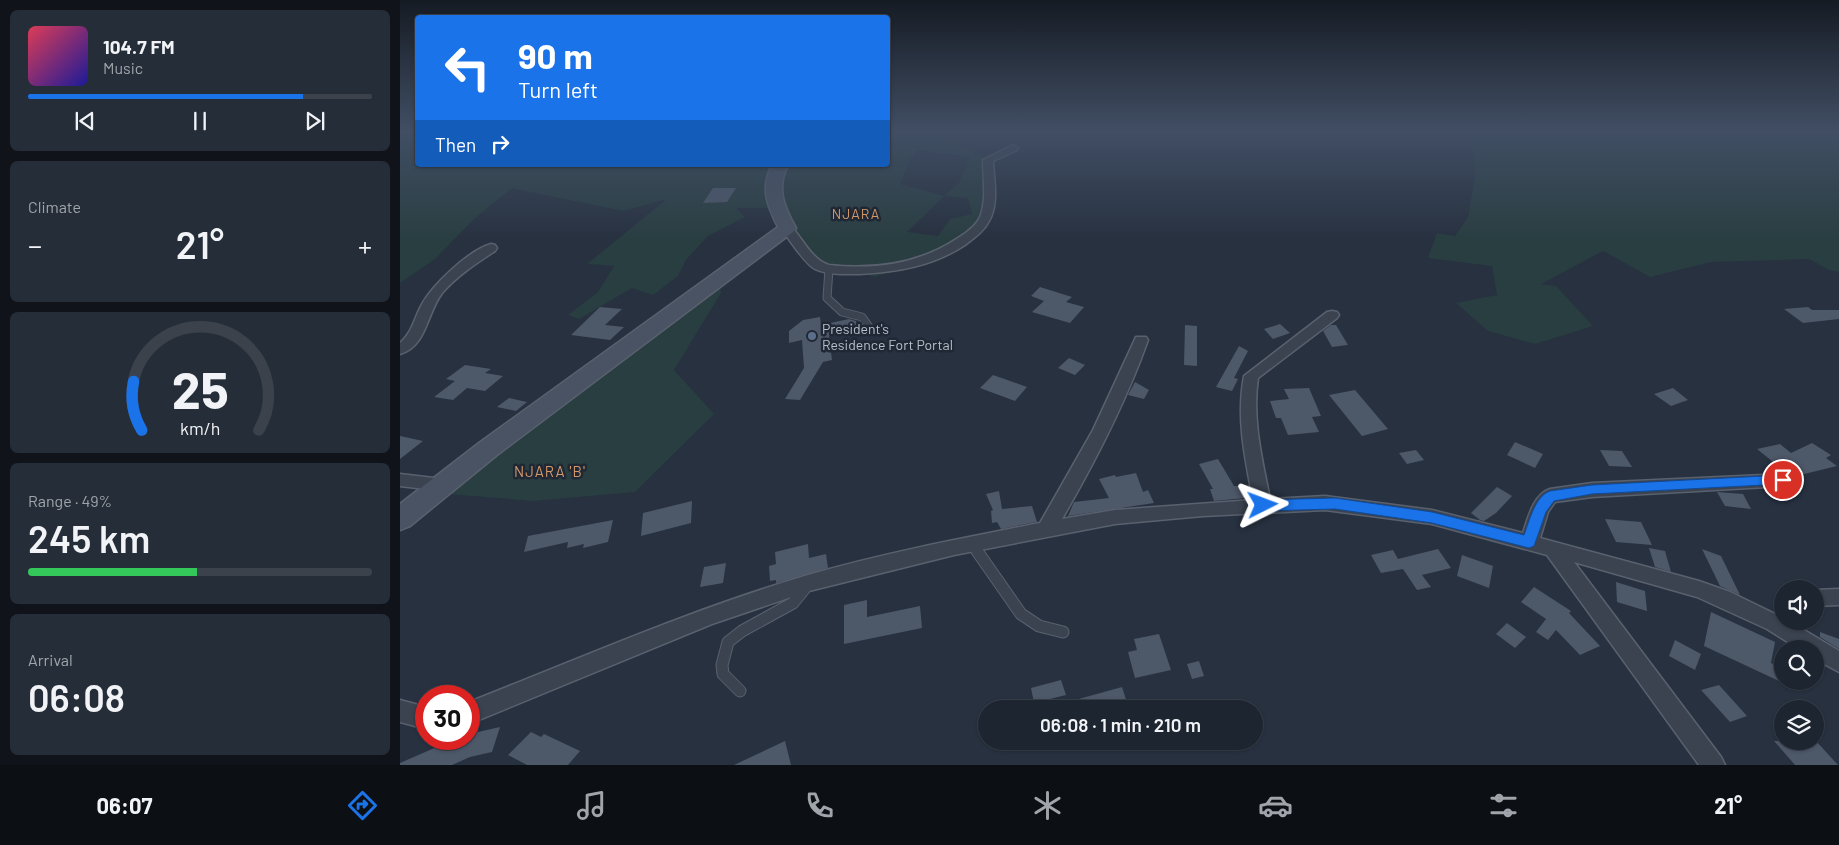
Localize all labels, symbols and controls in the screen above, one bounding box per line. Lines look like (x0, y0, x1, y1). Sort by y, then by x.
text: 90 m (518, 34, 593, 76)
text: 104.7 FM (103, 35, 175, 58)
icon: left (435, 35, 500, 100)
text: Music (103, 58, 143, 77)
text: Turn left (518, 76, 598, 102)
icon: previous (71, 107, 99, 135)
icon: pause (186, 107, 214, 135)
icon: next (301, 107, 329, 135)
icon: right (486, 130, 514, 158)
text: Then (435, 133, 476, 156)
text: Climate (28, 197, 81, 216)
district label: NJARA (832, 205, 880, 222)
text: 21° (176, 221, 224, 267)
text: − (28, 228, 42, 262)
text: + (358, 228, 372, 262)
place label: President's Residence Fort Portal (822, 320, 953, 353)
marker: President's Residence Fort Portal (806, 330, 818, 342)
text: 25 (171, 357, 229, 419)
text: km/h (180, 417, 220, 439)
pin (1762, 459, 1804, 501)
district label: NJARA 'B' (514, 462, 586, 480)
icon: arrive (1769, 466, 1797, 494)
position arrow (1236, 478, 1288, 530)
text: Range · 49% (28, 491, 112, 510)
text: 245 km (28, 515, 150, 561)
map controls (1774, 580, 1824, 750)
button: sound (1774, 580, 1824, 630)
button: search (1774, 640, 1824, 690)
text: Arrival (28, 650, 73, 669)
text: 06:08 (28, 674, 125, 720)
speed limit sign: 30 (415, 685, 480, 750)
button: layers (1774, 700, 1824, 750)
text: 06:08 · 1 min · 210 m (1040, 713, 1201, 736)
icon: directions (345, 788, 380, 823)
icon: music (574, 788, 609, 823)
icon: phone (802, 788, 837, 823)
icon: climate (1030, 788, 1065, 823)
icon: car (1258, 788, 1293, 823)
icon: filters (1486, 788, 1521, 823)
text: 06:07 (97, 792, 152, 818)
text: 21° (1714, 792, 1742, 818)

